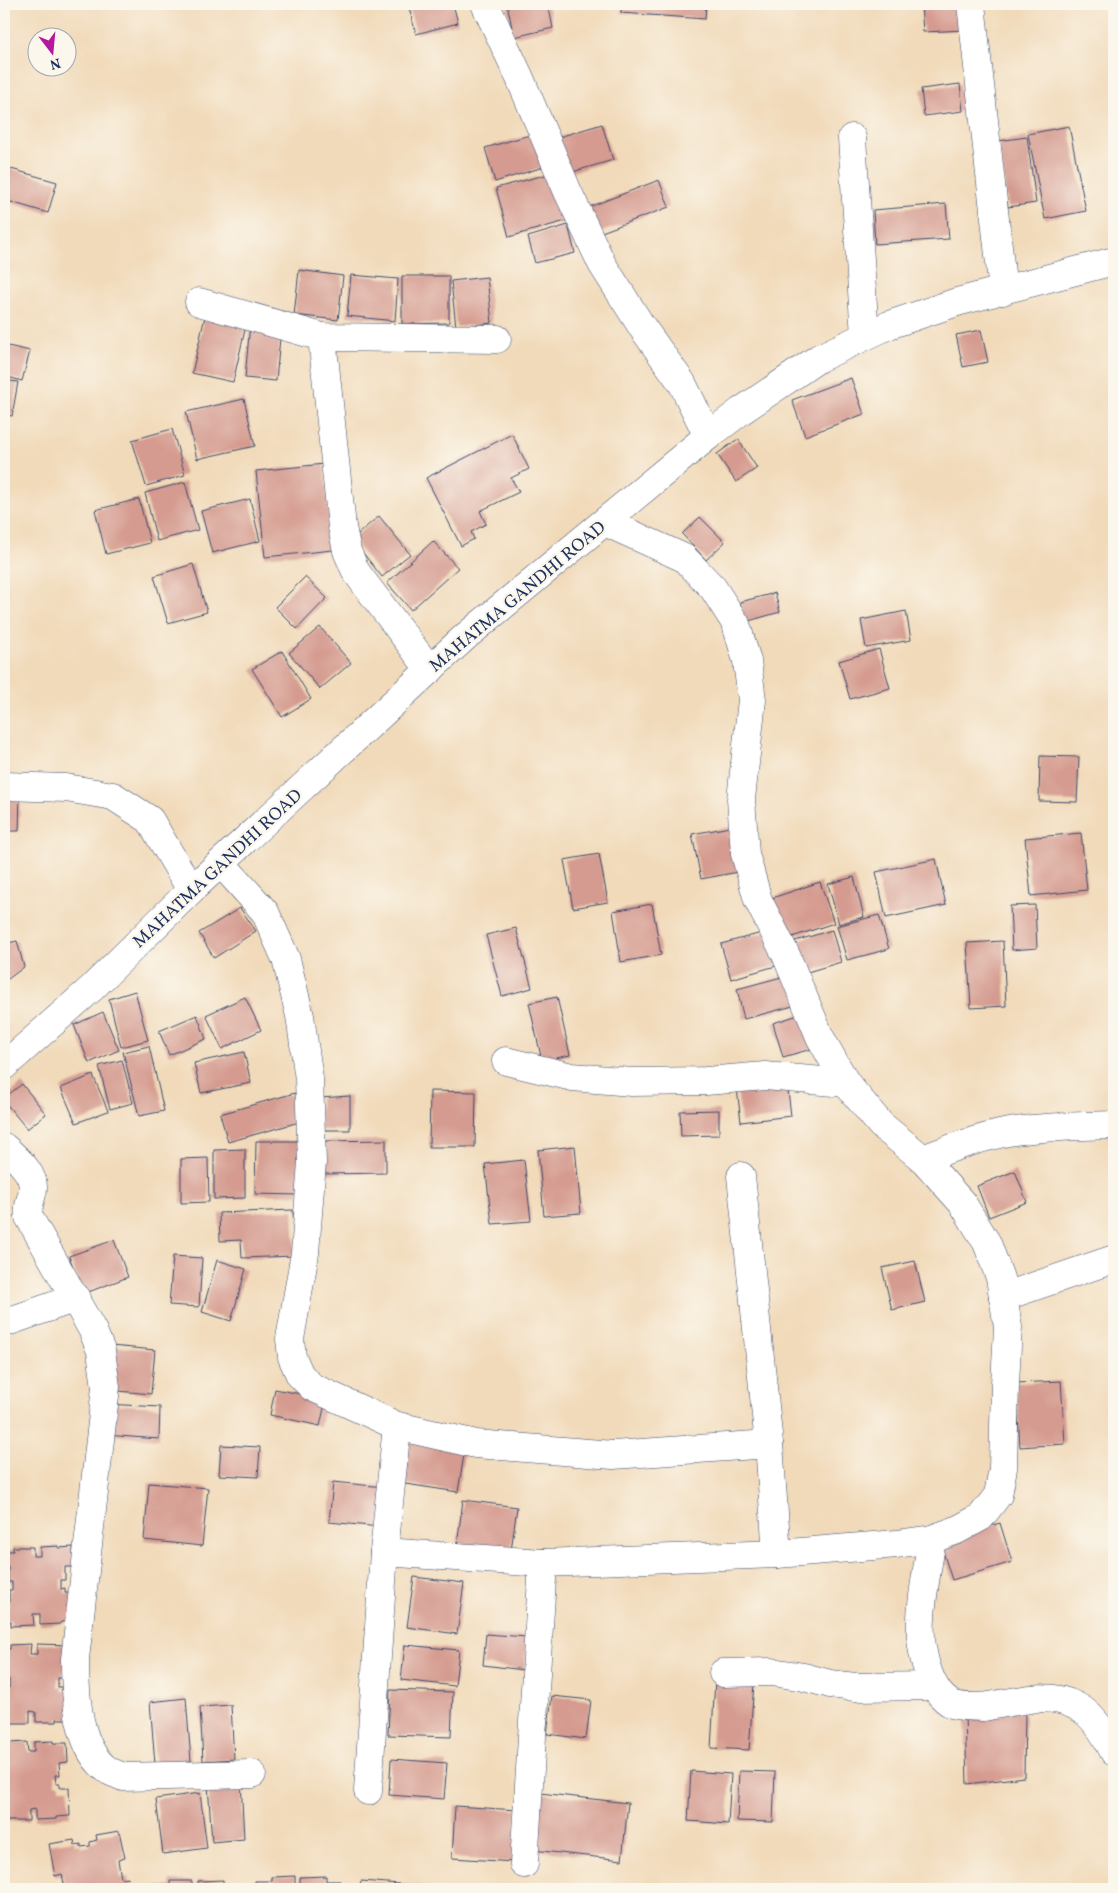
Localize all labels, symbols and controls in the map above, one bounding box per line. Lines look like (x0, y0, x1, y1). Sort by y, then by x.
north arrow (28, 28, 78, 78)
text: N (48, 53, 63, 74)
street label: MAHATMA GANDHI ROAD (424, 516, 612, 679)
street label: MAHATMA GANDHI ROAD (128, 784, 308, 954)

